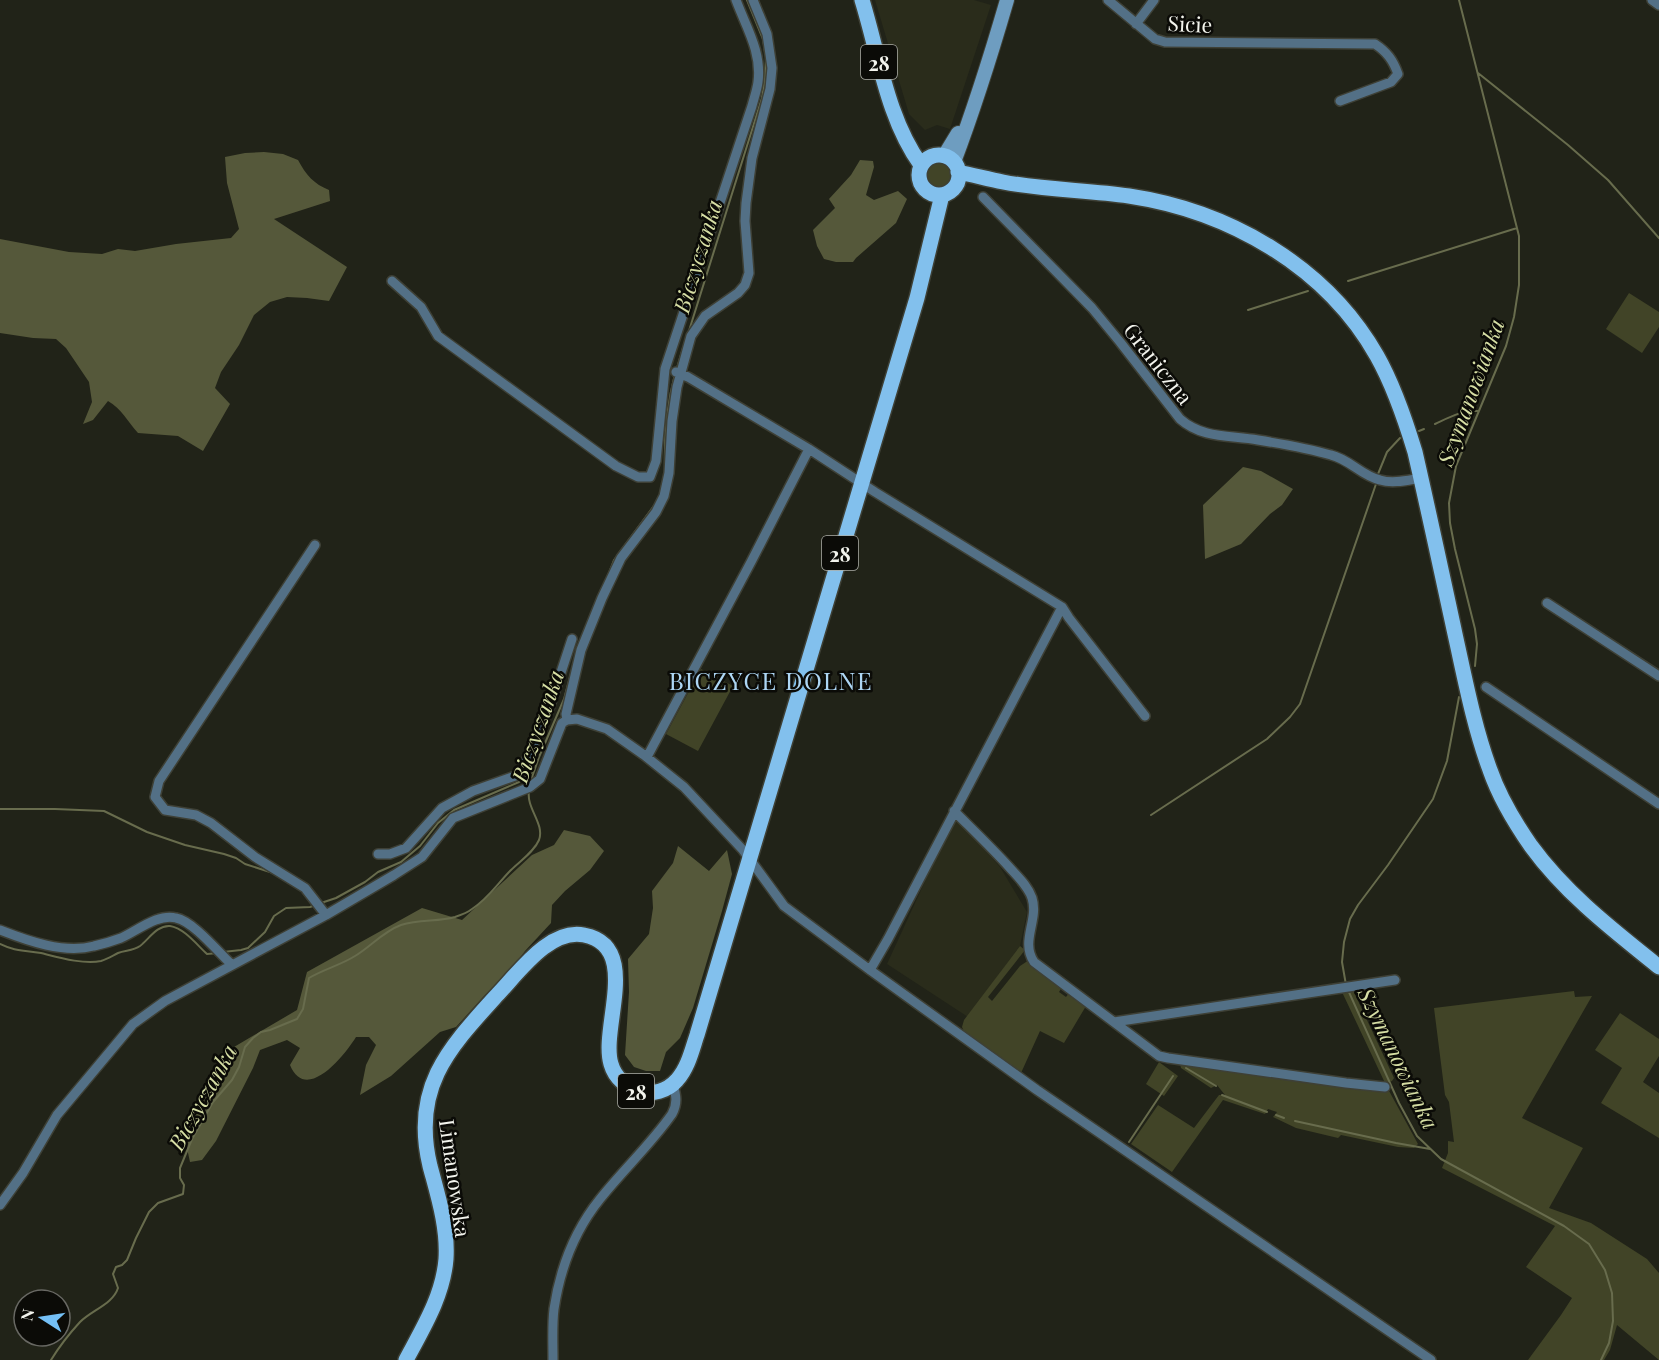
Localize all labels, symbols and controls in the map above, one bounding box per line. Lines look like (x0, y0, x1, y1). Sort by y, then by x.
street label: Sicie (1167, 8, 1213, 38)
road number: 28 (861, 45, 897, 79)
water label: Biczyczanka (665, 196, 728, 317)
water label: Szymanowianka (1429, 314, 1510, 471)
street label: Graniczna (1118, 316, 1200, 410)
road number: 28 (822, 536, 858, 570)
district label: BICZYCE DOLNE (669, 664, 873, 696)
water label: Biczyczanka (503, 666, 570, 787)
water label: Szymanowianka (1351, 981, 1446, 1134)
water label: Biczyczanka (160, 1039, 243, 1156)
road number: 28 (618, 1074, 654, 1108)
street label: Limanowska (434, 1117, 478, 1239)
north arrow (12, 1288, 72, 1348)
text: N (15, 1307, 38, 1323)

